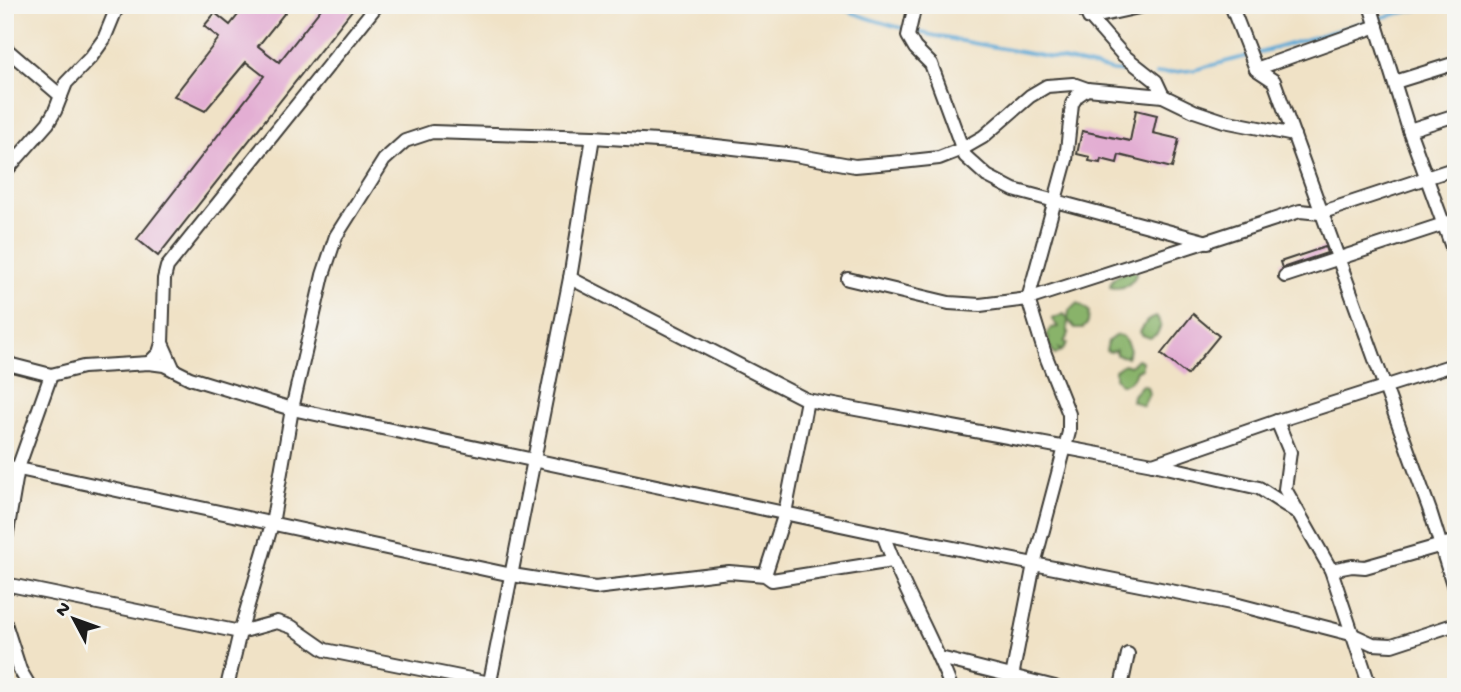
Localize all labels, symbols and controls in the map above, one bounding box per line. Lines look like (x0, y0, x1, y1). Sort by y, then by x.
north arrow (38, 584, 108, 654)
text: N (51, 598, 77, 622)

